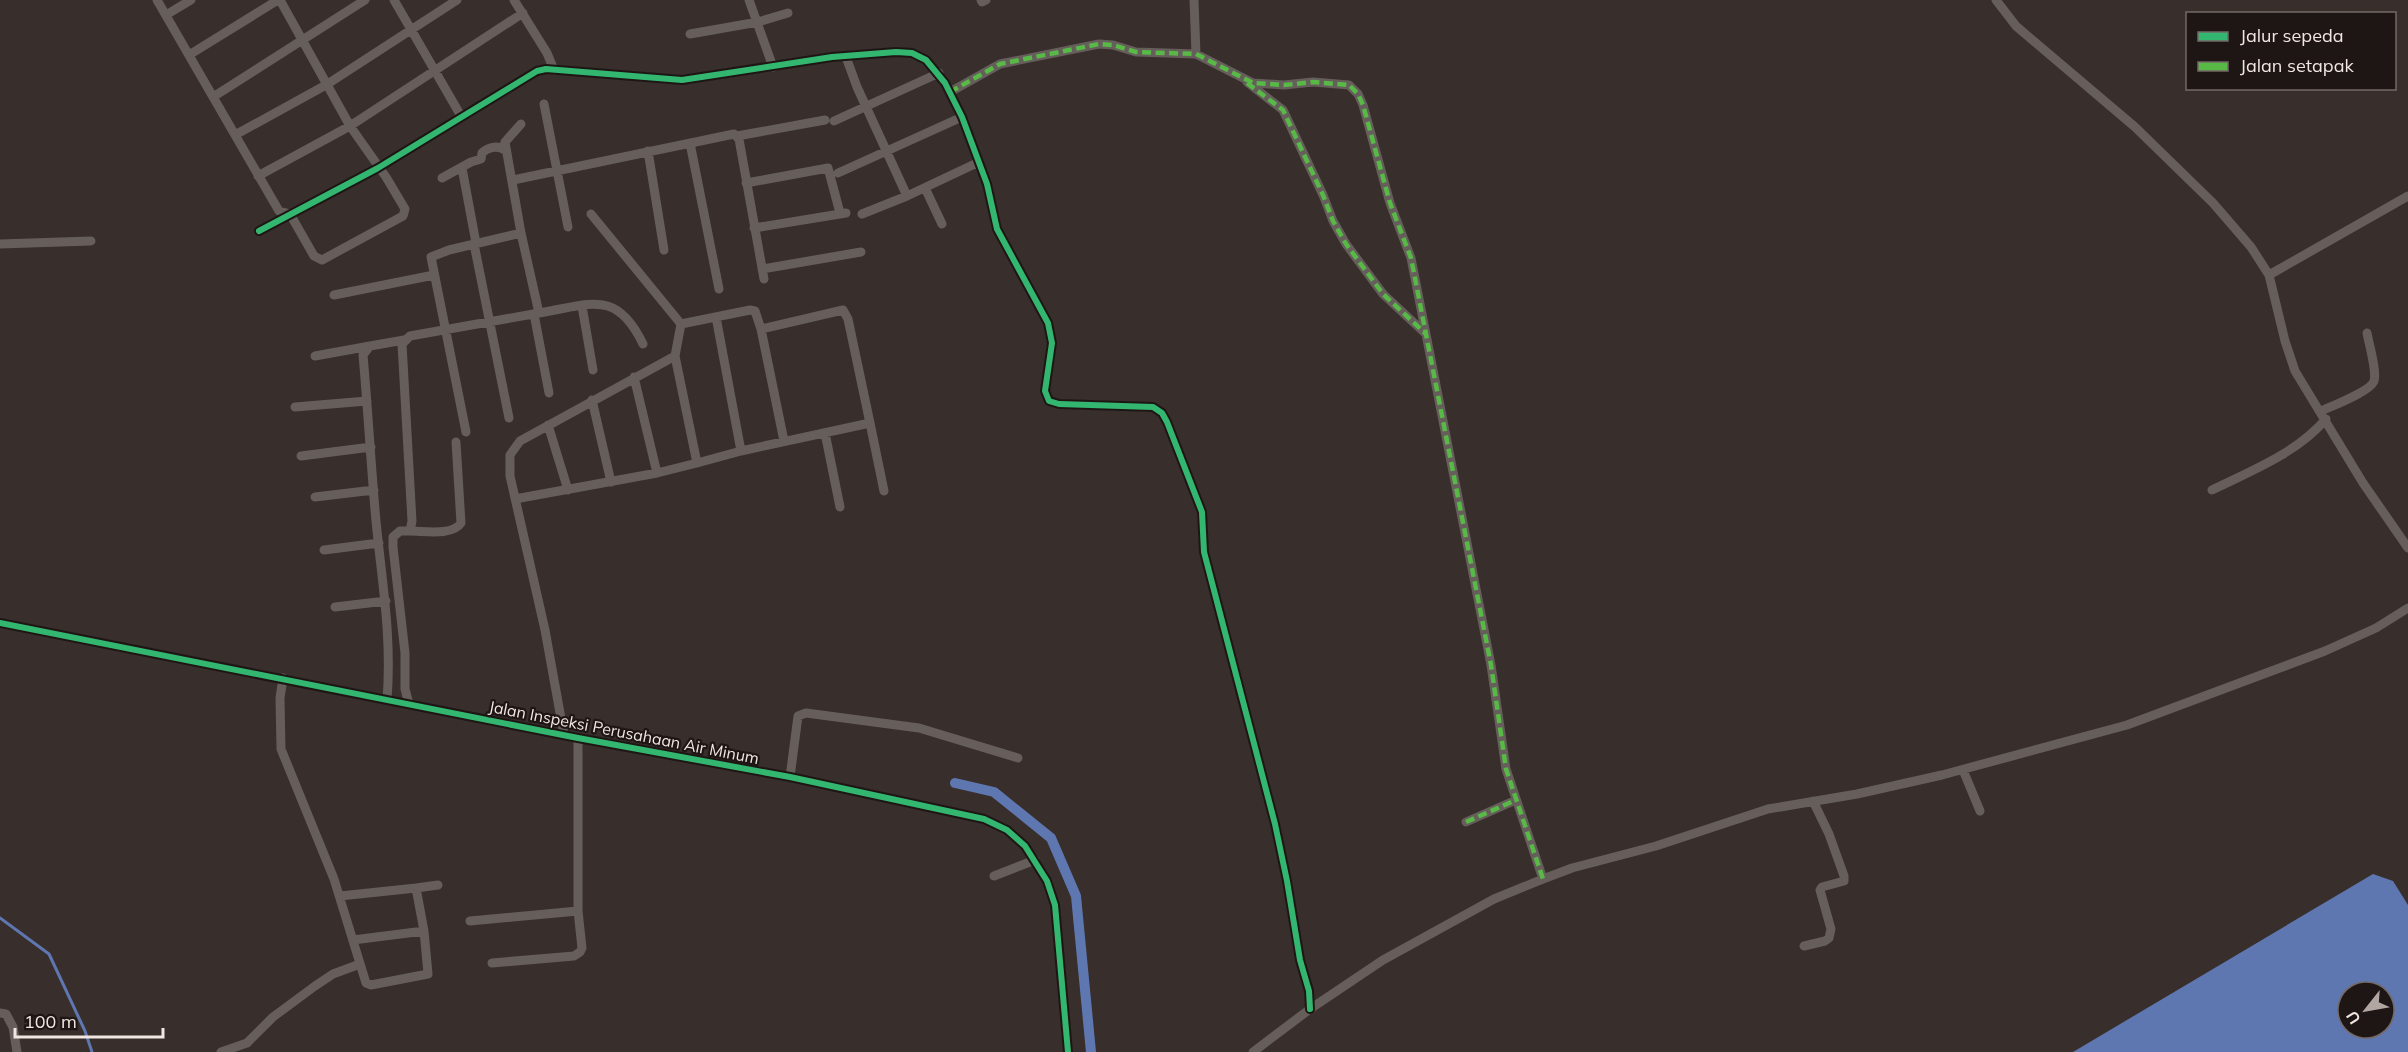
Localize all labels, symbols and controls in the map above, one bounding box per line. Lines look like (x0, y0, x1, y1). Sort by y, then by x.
legend (2186, 12, 2396, 90)
text: Jalur sepeda (2240, 24, 2344, 47)
text: Jalan setapak (2240, 54, 2354, 77)
street label: Jalan Inspeksi Perusahaan Air Minum (487, 696, 761, 768)
north arrow (2336, 980, 2396, 1040)
scale bar (15, 1001, 164, 1039)
text: U (2342, 1007, 2365, 1028)
text: 100 m (24, 1010, 77, 1033)

